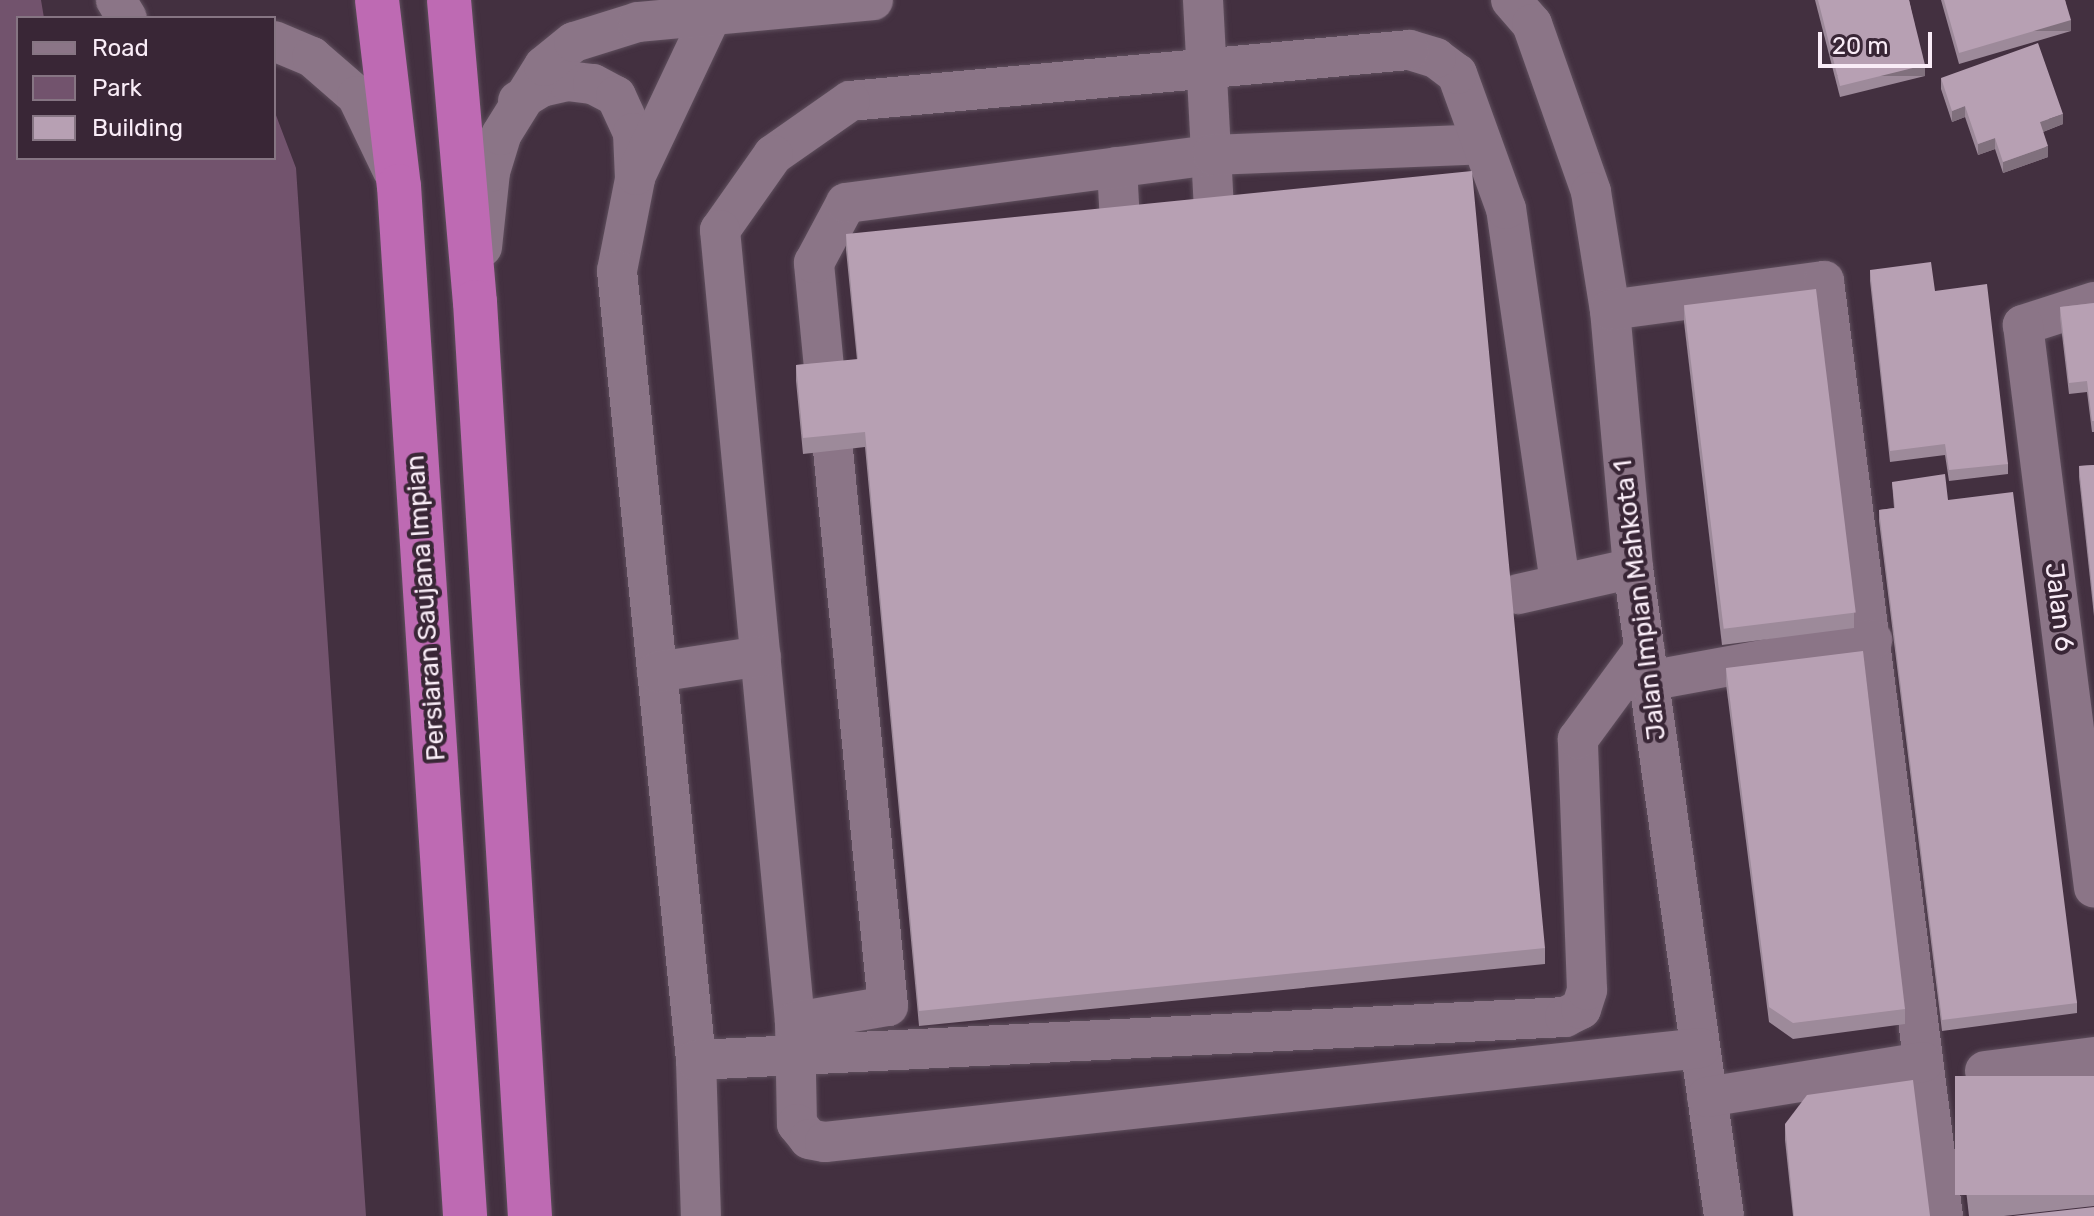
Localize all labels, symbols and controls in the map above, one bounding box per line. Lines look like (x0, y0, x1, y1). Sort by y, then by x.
legend (16, 16, 276, 160)
scale bar (1822, 16, 1936, 66)
text: 20 m (1832, 32, 1889, 60)
text: Road (92, 34, 149, 62)
text: Park (92, 74, 142, 102)
text: Building (92, 114, 183, 142)
street label: Persiaran Saujana Impian (400, 454, 452, 762)
street label: Jalan Impian Mahkota 1 (1607, 458, 1673, 742)
street label: Jalan 6 (2038, 561, 2080, 653)

